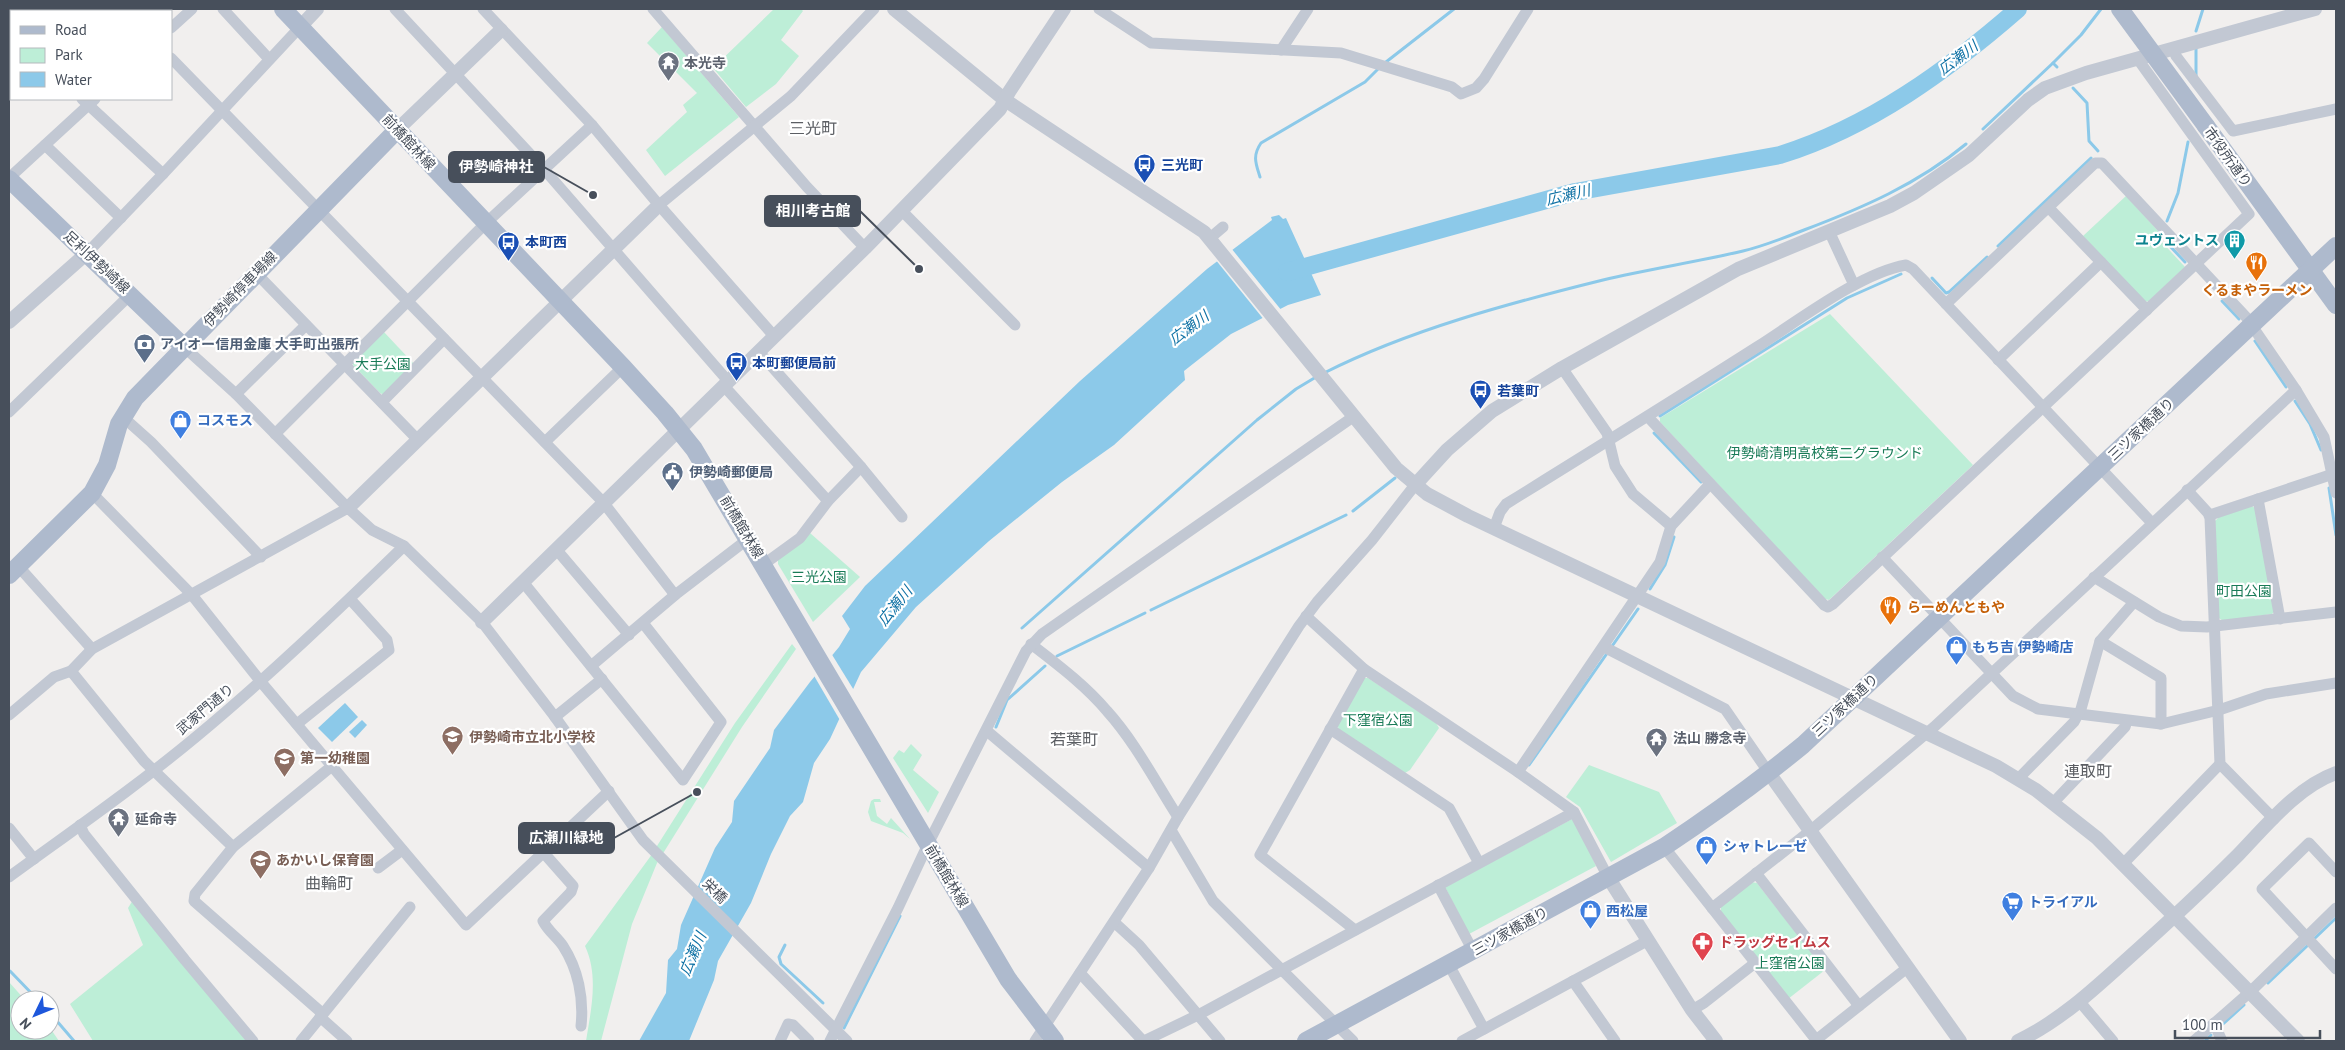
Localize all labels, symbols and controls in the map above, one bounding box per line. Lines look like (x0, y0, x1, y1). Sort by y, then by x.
legend (10, 10, 172, 100)
text: Road (55, 20, 87, 39)
water label: 広瀬川 (1934, 35, 1983, 79)
text: Park (55, 45, 83, 64)
temple icon: 本光寺 (656, 51, 680, 82)
place label: 本光寺 (684, 54, 726, 72)
text: Water (55, 70, 92, 89)
street label: 前橋館林線 (379, 110, 439, 174)
district label: 三光町 (789, 118, 837, 138)
street label: 市役所通り (2200, 123, 2256, 191)
callout: 伊勢崎神社 (449, 152, 544, 182)
bus stop icon: 三光町 (1133, 153, 1157, 184)
place label: 三光町 (1161, 156, 1203, 174)
text: 伊勢崎神社 (458, 157, 534, 176)
water label: 広瀬川 (1544, 180, 1594, 209)
callout: 相川考古館 (765, 196, 860, 226)
text: 相川考古館 (775, 201, 851, 220)
street label: 足利伊勢崎線 (60, 227, 134, 297)
building icon: ユヴェントス (2223, 228, 2247, 259)
bus stop icon: 本町西 (497, 230, 521, 261)
place label: ユヴェントス (2135, 231, 2219, 249)
place label: 本町西 (525, 233, 567, 251)
street label: 伊勢崎停車場線 (199, 248, 281, 330)
restaurant icon: くるまやラーメン (2245, 250, 2269, 281)
place label: くるまやラーメン (2201, 281, 2313, 299)
water label: 広瀬川 (1165, 305, 1214, 349)
bank icon: アイオー信用金庫 大手町出張所 (132, 332, 156, 363)
place label: アイオー信用金庫 大手町出張所 (160, 335, 359, 353)
bus stop icon: 本町郵便局前 (724, 351, 748, 382)
place label: 本町郵便局前 (752, 354, 836, 372)
park label: 大手公園 (355, 355, 411, 373)
bus stop icon: 若葉町 (1469, 379, 1493, 410)
place label: 若葉町 (1497, 382, 1539, 400)
street label: 三ツ家橋通り (2104, 394, 2178, 464)
shop icon: コスモス (169, 408, 193, 439)
place label: コスモス (197, 411, 253, 429)
park label: 伊勢崎清明高校第二グラウンド (1727, 444, 1923, 462)
public building icon: 伊勢崎郵便局 (661, 460, 685, 491)
place label: 伊勢崎郵便局 (689, 463, 773, 481)
street label: 前橋館林線 (716, 492, 768, 562)
park label: 三光公園 (791, 568, 847, 586)
water label: 広瀬川 (873, 581, 917, 629)
park label: 町田公園 (2216, 582, 2272, 600)
restaurant icon: らーめんともや (1879, 595, 1903, 626)
place label: らーめんともや (1907, 598, 2005, 616)
shop icon: もち吉 伊勢崎店 (1944, 635, 1968, 666)
place label: もち吉 伊勢崎店 (1972, 638, 2074, 656)
street label: 三ツ家橋通り (1808, 670, 1882, 740)
street label: 武家門通り (172, 680, 238, 738)
park label: 下窪宿公園 (1343, 711, 1413, 729)
school or university icon: 伊勢崎市立北小学校 (441, 725, 465, 756)
temple icon: 法山 勝念寺 (1645, 726, 1669, 757)
place label: 伊勢崎市立北小学校 (469, 728, 595, 746)
district label: 若葉町 (1050, 729, 1098, 749)
place label: 法山 勝念寺 (1673, 729, 1747, 747)
school or university icon: 第一幼稚園 (272, 746, 296, 777)
place label: 第一幼稚園 (300, 749, 370, 767)
district label: 連取町 (2064, 761, 2112, 781)
temple icon: 延命寺 (107, 807, 131, 838)
place label: 延命寺 (135, 810, 177, 828)
callout: 広瀬川緑地 (519, 823, 614, 853)
text: 広瀬川緑地 (528, 828, 604, 847)
shop icon: シャトレーゼ (1695, 834, 1719, 865)
place label: シャトレーゼ (1723, 837, 1807, 855)
street label: 前橋館林線 (921, 841, 973, 911)
school or university icon: あかいし保育園 (248, 848, 272, 879)
place label: あかいし保育園 (276, 851, 374, 869)
district label: 曲輪町 (305, 873, 353, 893)
street label: 栄橋 (699, 875, 731, 907)
supermarket icon: トライアル (2000, 890, 2024, 921)
place label: トライアル (2028, 893, 2098, 911)
shop icon: 西松屋 (1578, 899, 1602, 930)
place label: 西松屋 (1606, 902, 1648, 920)
street label: 三ツ家橋通り (1469, 903, 1551, 959)
water label: 広瀬川 (675, 928, 711, 978)
pharmacy icon: ドラッグセイムス (1691, 930, 1715, 961)
place label: ドラッグセイムス (1719, 933, 1831, 951)
park label: 上窪宿公園 (1755, 954, 1825, 972)
north arrow (10, 990, 60, 1040)
scale bar (2175, 1008, 2320, 1040)
text: N (16, 1014, 35, 1033)
text: 100 m (2182, 1015, 2223, 1034)

